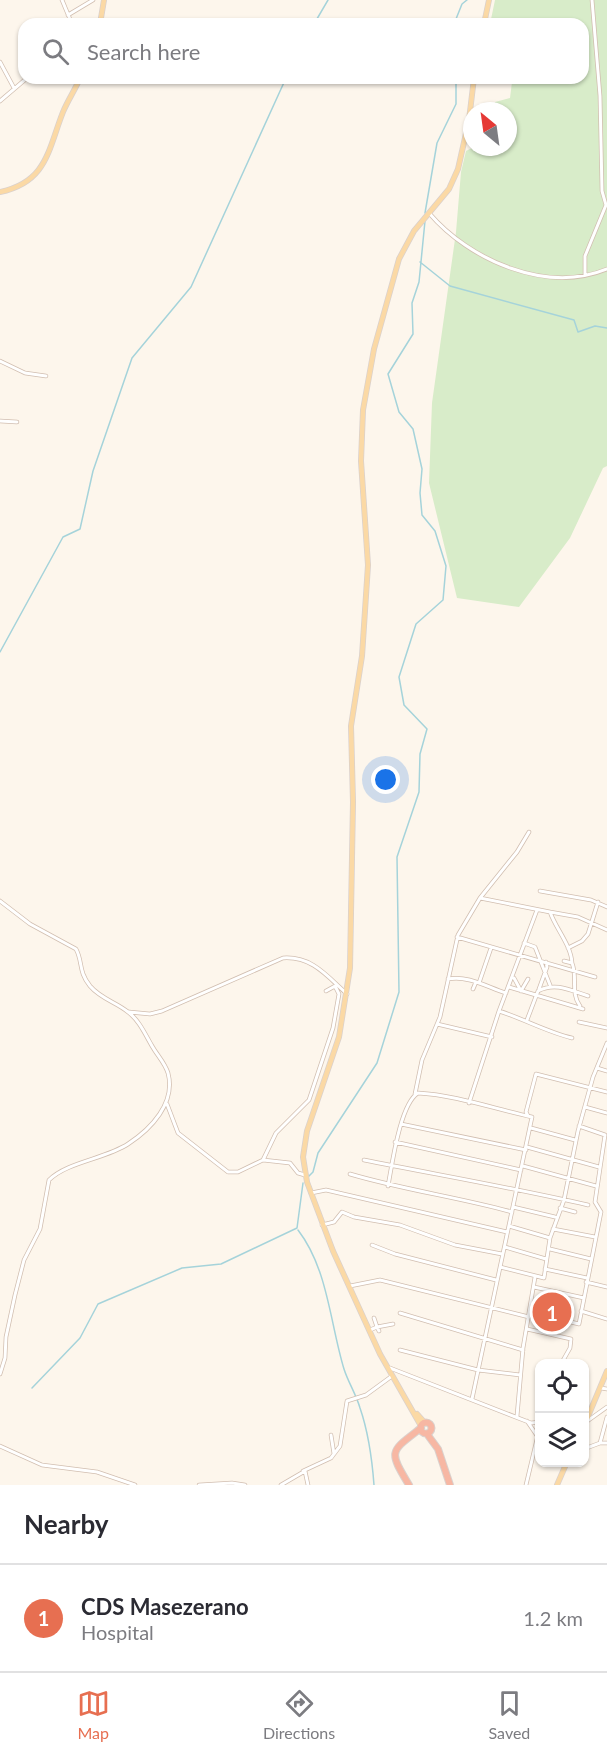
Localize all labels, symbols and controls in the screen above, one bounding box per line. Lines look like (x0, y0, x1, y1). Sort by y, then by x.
search box (18, 18, 589, 84)
icon: search (39, 35, 72, 68)
text: Search here (87, 38, 200, 65)
north arrow (463, 102, 517, 156)
your location (371, 765, 400, 794)
pin: 1 (532, 1290, 572, 1334)
map controls (535, 1359, 589, 1467)
button: locate (535, 1359, 589, 1413)
button: layers (535, 1413, 589, 1467)
text: Nearby (24, 1508, 109, 1540)
text: CDS Masezerano (81, 1593, 249, 1620)
text: 1 (38, 1606, 49, 1630)
text: 1.2 km (523, 1606, 583, 1630)
text: Hospital (81, 1620, 154, 1644)
tab: Map (77, 1687, 110, 1742)
tab: Directions (263, 1687, 335, 1742)
tab: Saved (489, 1687, 530, 1742)

